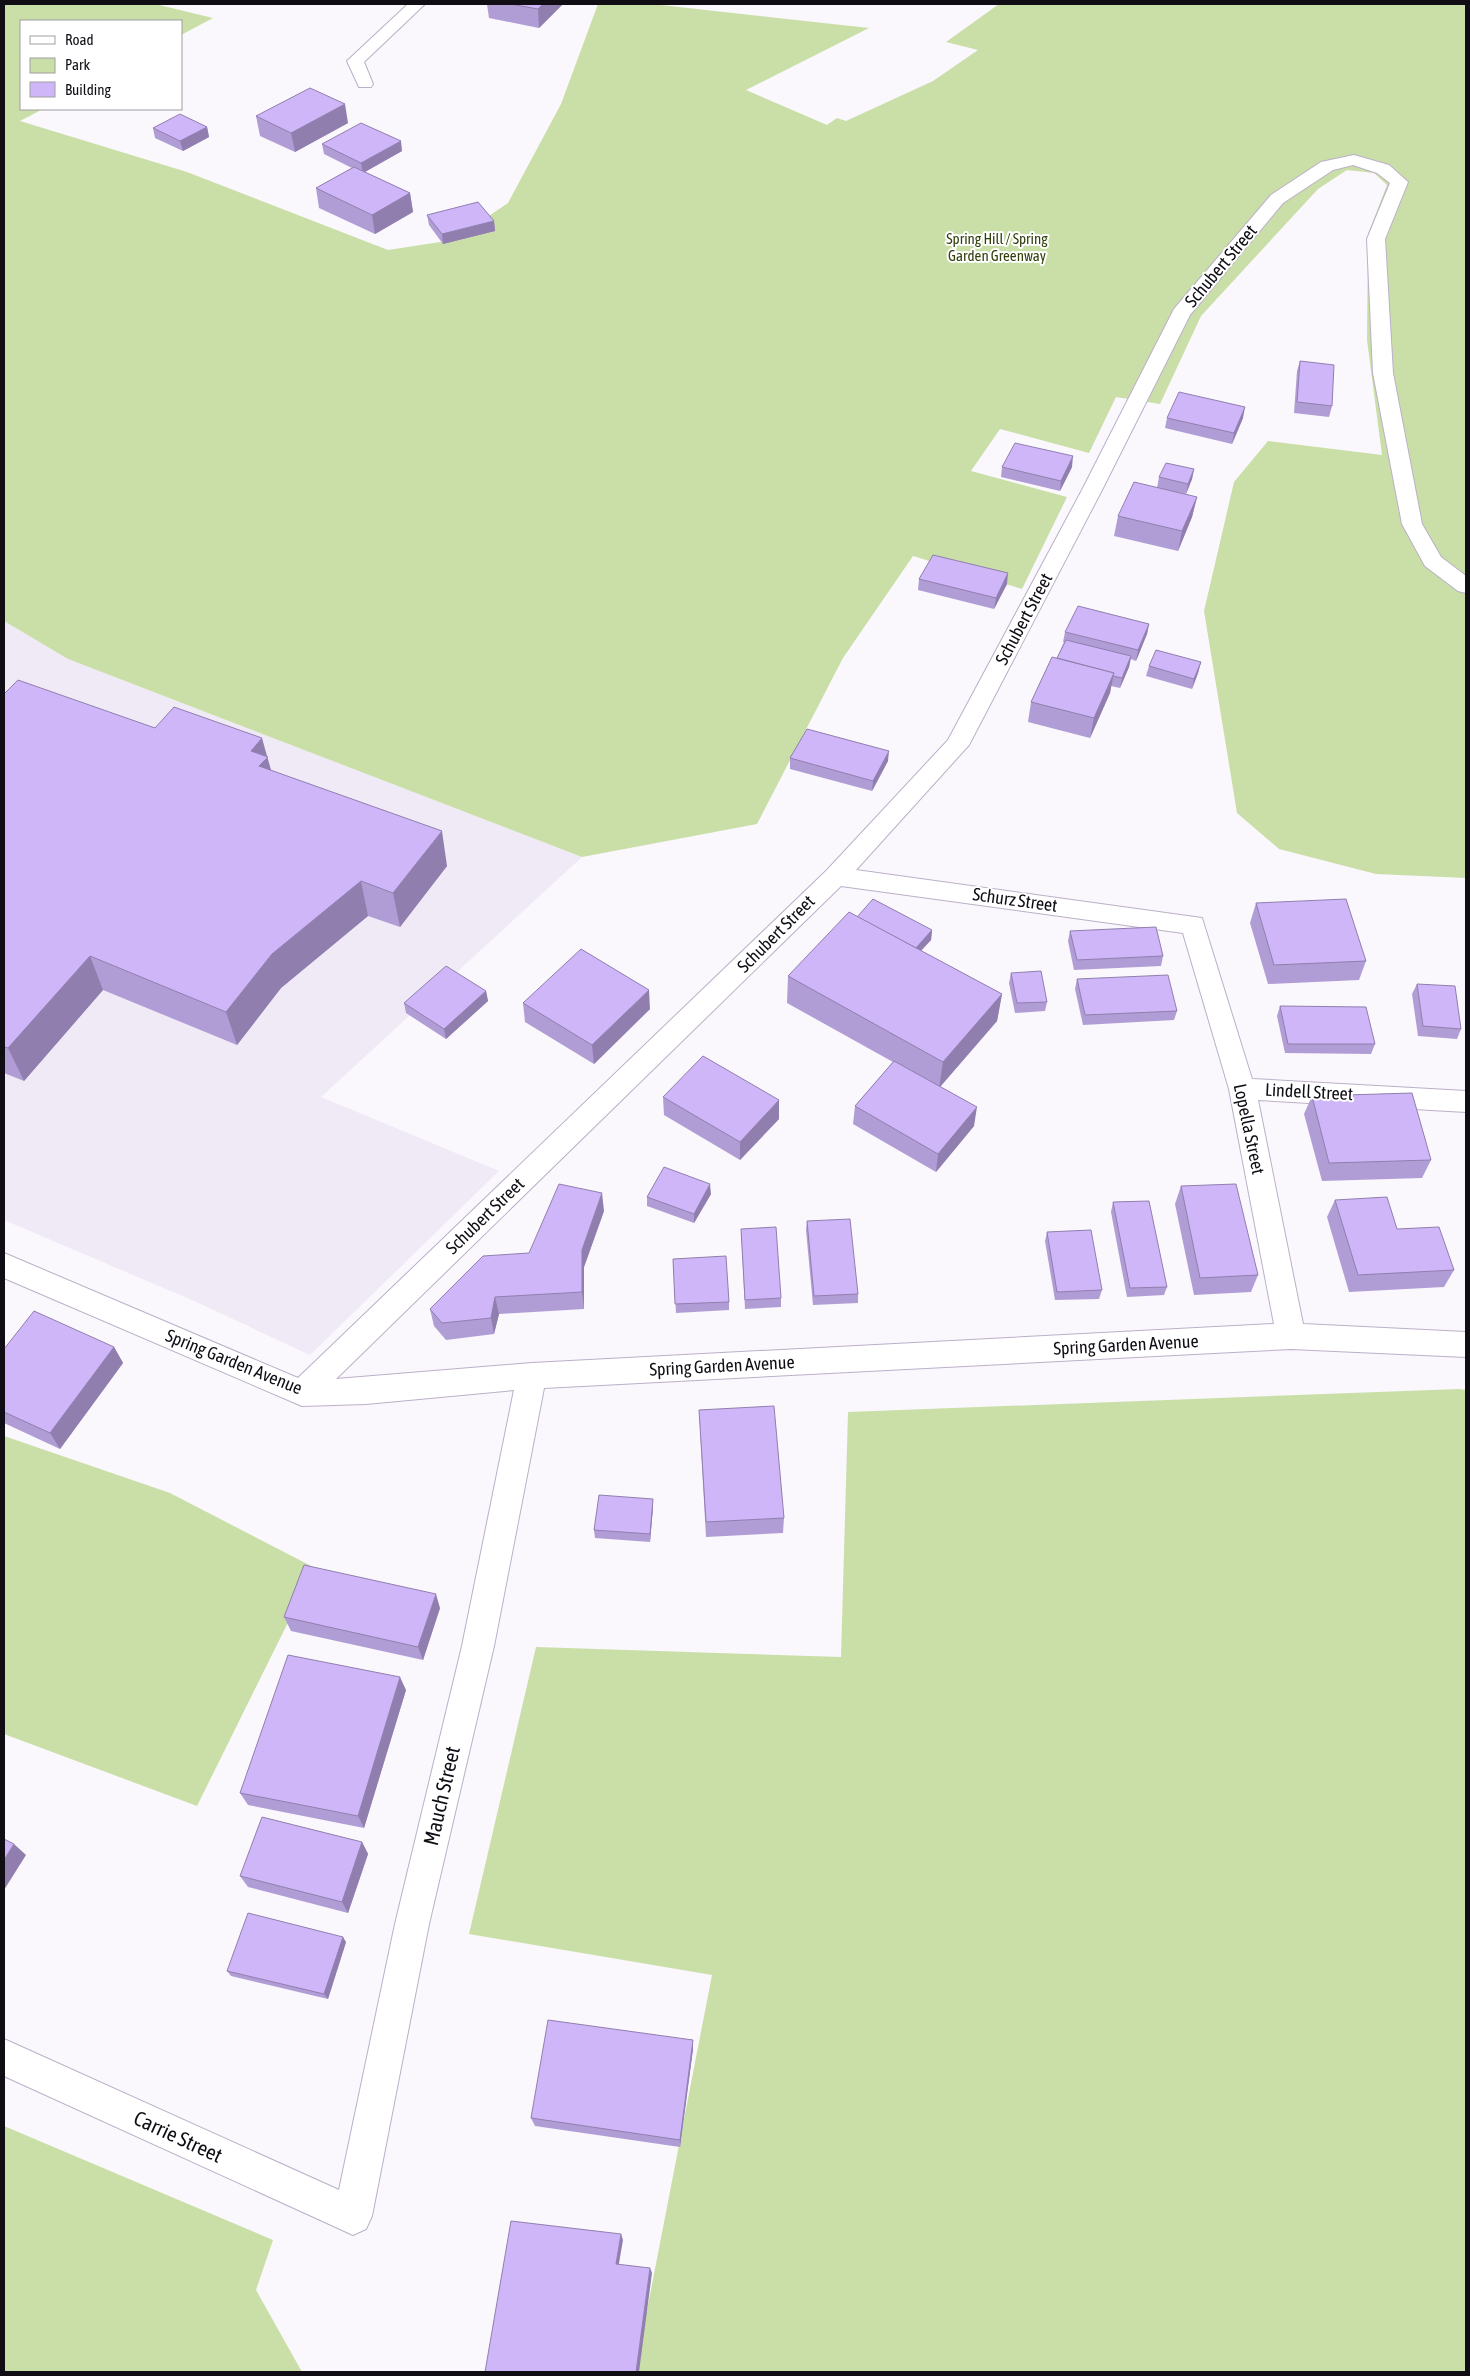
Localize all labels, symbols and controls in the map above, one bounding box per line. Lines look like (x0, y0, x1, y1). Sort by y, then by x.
legend (20, 20, 182, 110)
text: Road (65, 31, 94, 48)
text: Park (65, 56, 90, 73)
text: Building (65, 81, 111, 98)
street label: Schubert Street (1180, 220, 1261, 311)
park label: Spring Hill / Spring Garden Greenway (946, 230, 1048, 264)
street label: Schubert Street (991, 569, 1056, 668)
street label: Schurz Street (971, 883, 1059, 916)
street label: Schubert Street (733, 891, 819, 977)
street label: Lindell Street (1265, 1079, 1354, 1104)
street label: Lopella Street (1230, 1082, 1269, 1176)
street label: Schubert Street (441, 1173, 528, 1258)
street label: Spring Garden Avenue (163, 1325, 306, 1399)
street label: Spring Garden Avenue (1053, 1330, 1199, 1359)
street label: Spring Garden Avenue (649, 1351, 795, 1380)
street label: Mauch Street (418, 1744, 464, 1848)
street label: Carrie Street (130, 2105, 227, 2167)

